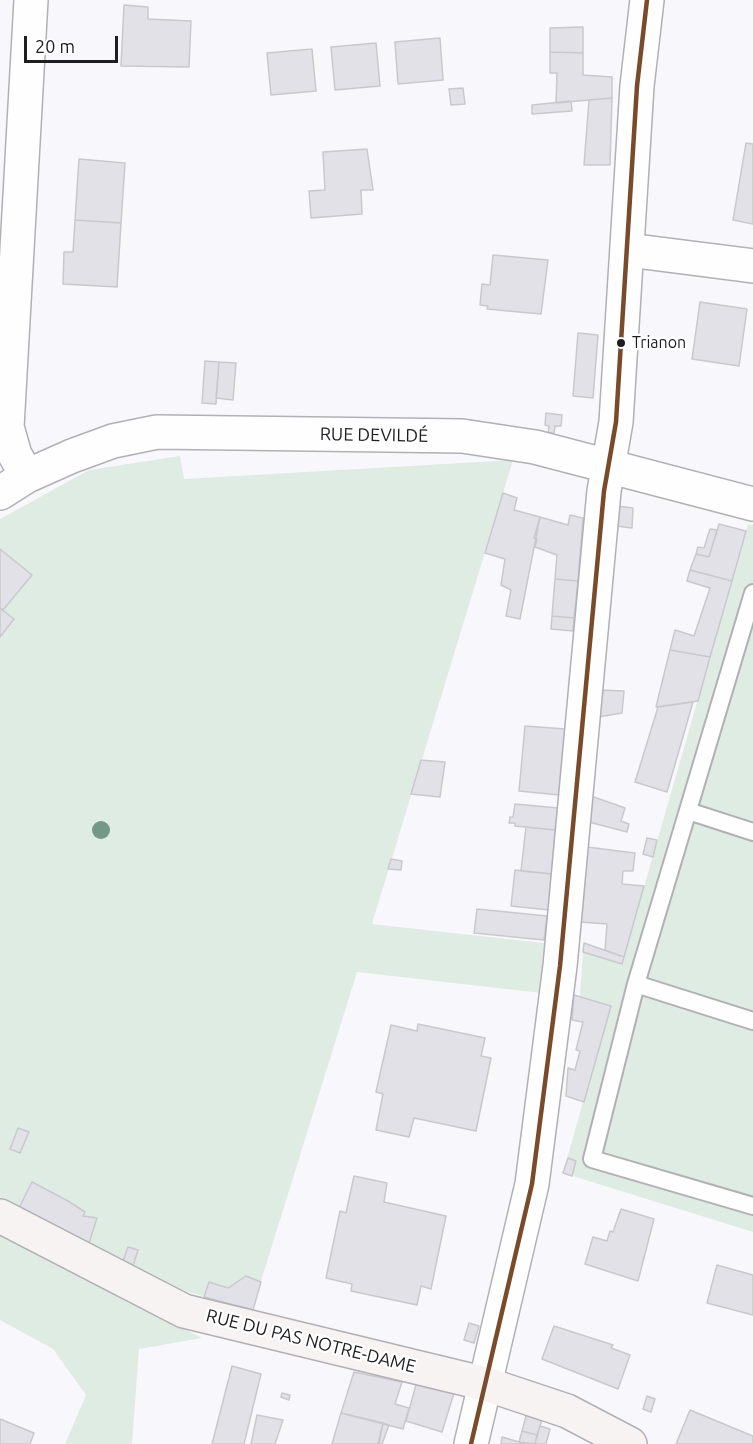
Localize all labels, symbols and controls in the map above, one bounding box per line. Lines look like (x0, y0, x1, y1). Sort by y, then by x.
scale bar (27, 24, 122, 62)
text: 20 m (35, 36, 75, 56)
place label: Trianon (632, 333, 686, 353)
marker: Trianon (615, 337, 627, 349)
street label: RUE DEVILDÉ (320, 423, 428, 447)
street label: RUE DU PAS NOTRE-DAME (204, 1304, 418, 1378)

